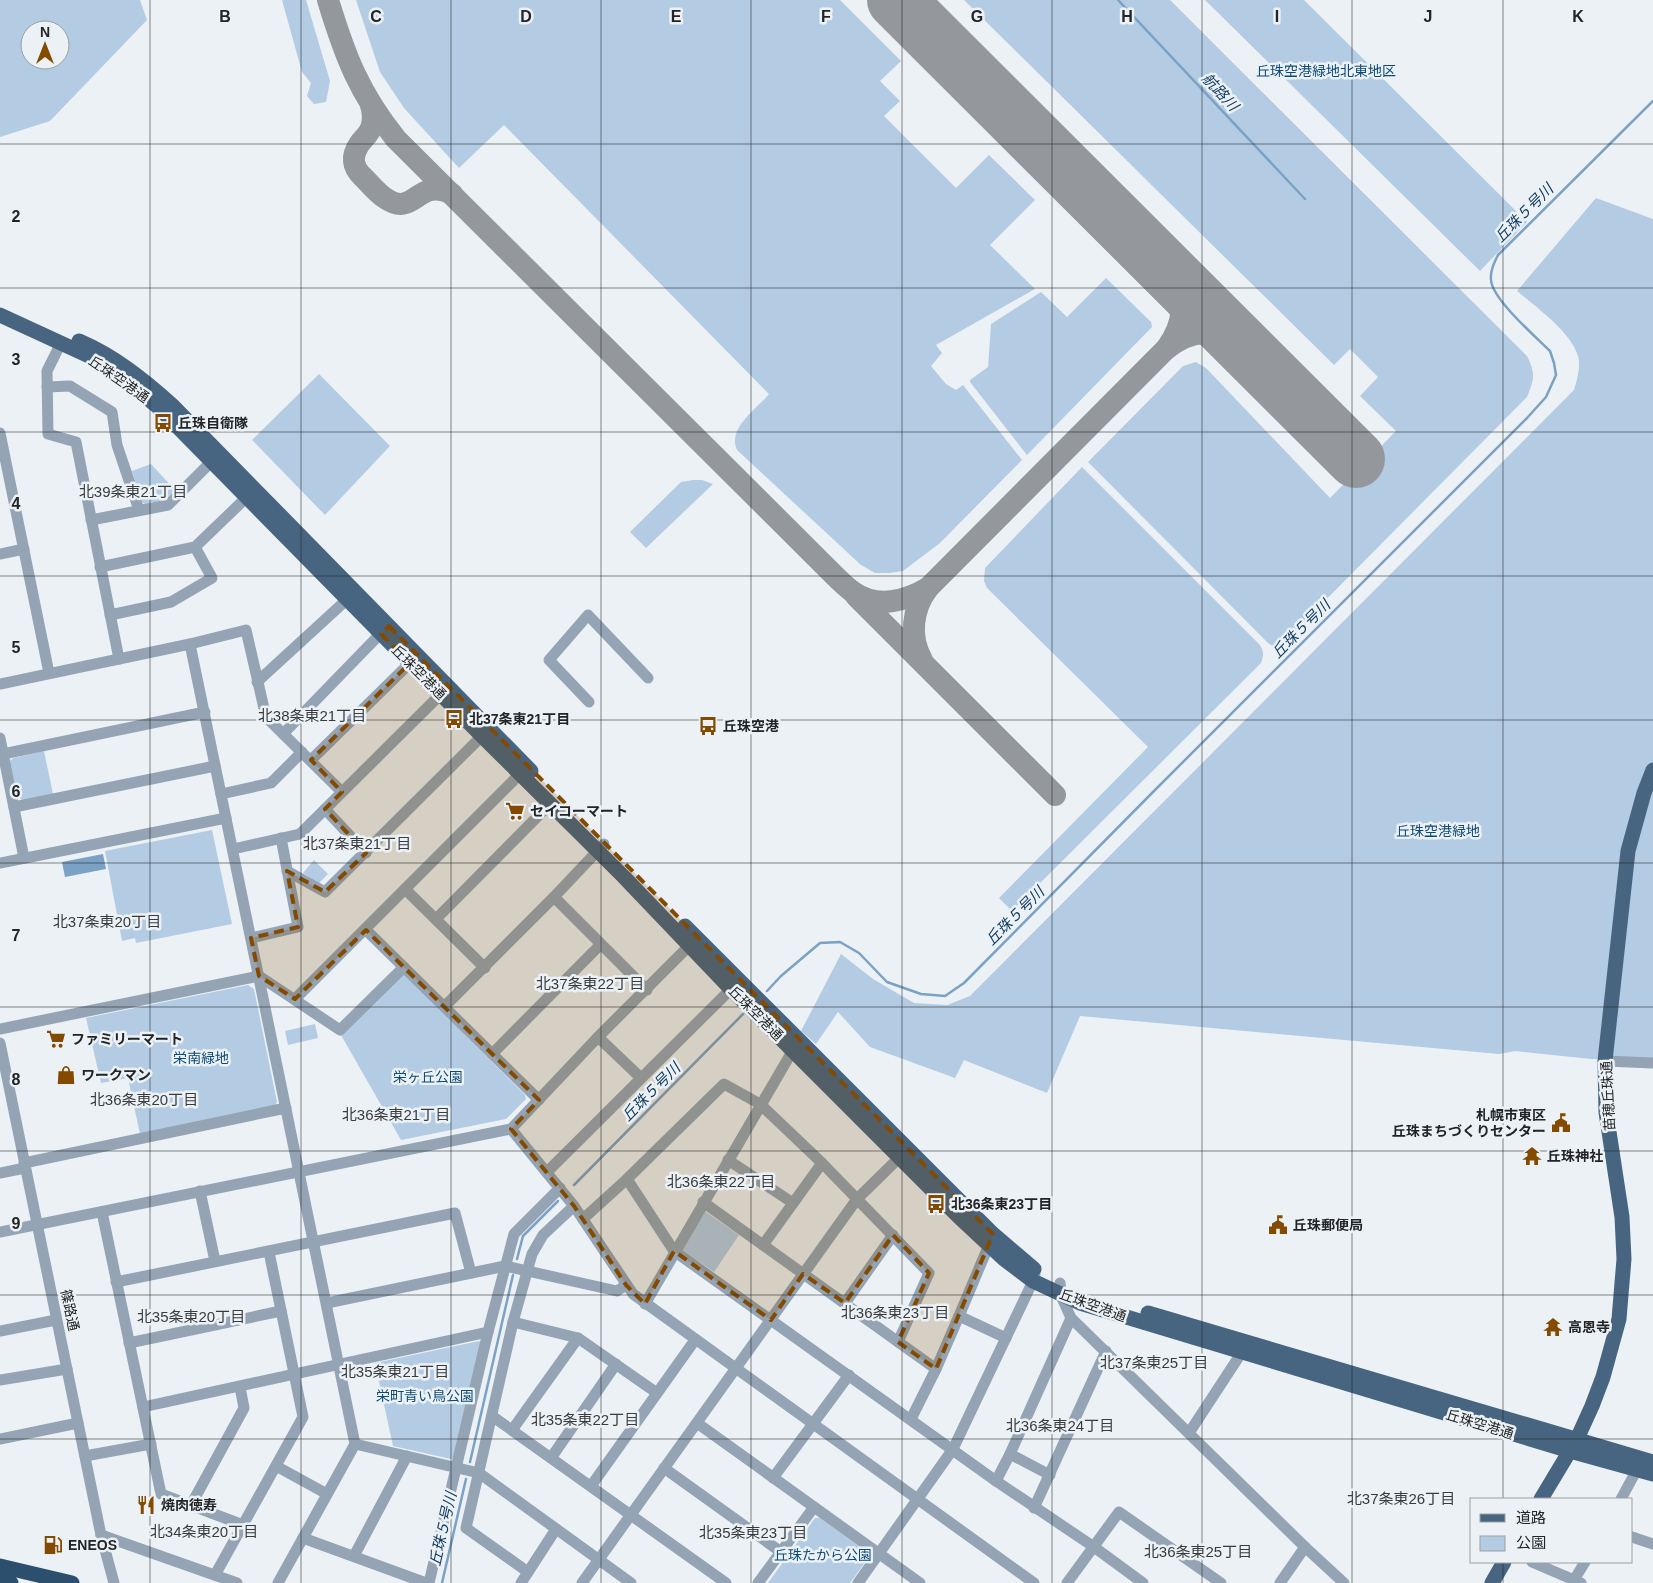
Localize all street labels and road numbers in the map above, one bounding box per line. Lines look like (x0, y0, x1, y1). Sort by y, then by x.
street label: 丘珠空港通 (86, 352, 152, 406)
street label: 丘珠空港通 (389, 642, 449, 702)
street label: 丘珠空港通 (726, 983, 786, 1043)
street label: 苗穂丘珠通 (1598, 1061, 1618, 1131)
street label: 丘珠空港通 (1057, 1286, 1129, 1324)
street label: 篠路通 (58, 1288, 82, 1332)
street label: 丘珠空港通 (1444, 1406, 1516, 1442)

